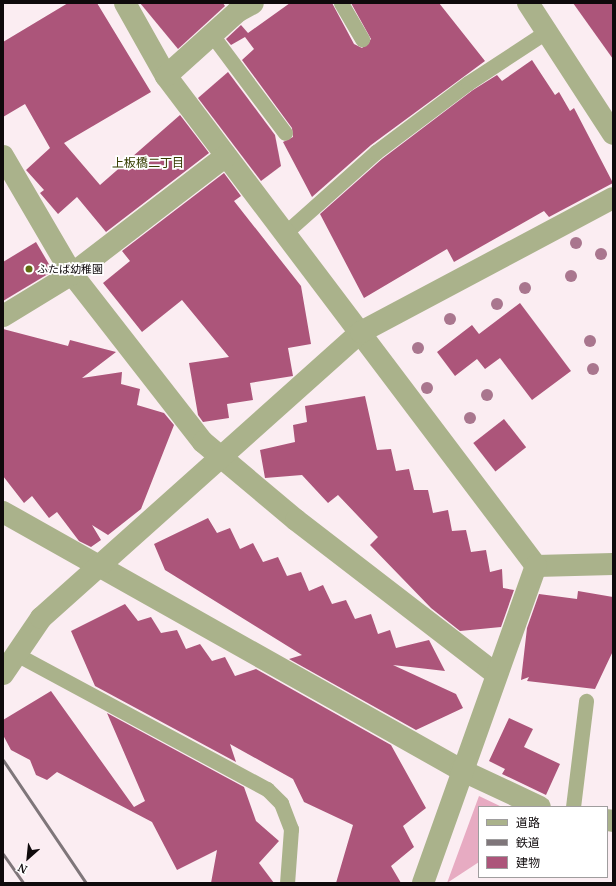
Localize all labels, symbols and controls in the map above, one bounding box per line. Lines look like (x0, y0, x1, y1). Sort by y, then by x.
district label: 上板橋二丁目 (112, 156, 184, 170)
place label: ふたば幼稚園 (37, 262, 103, 276)
marker: ふたば幼稚園 (24, 264, 34, 274)
legend (478, 806, 608, 878)
text: 道路 (516, 814, 540, 831)
text: 鉄道 (516, 834, 540, 851)
north arrow (8, 838, 48, 878)
text: 建物 (516, 854, 540, 871)
text: N (15, 860, 30, 878)

